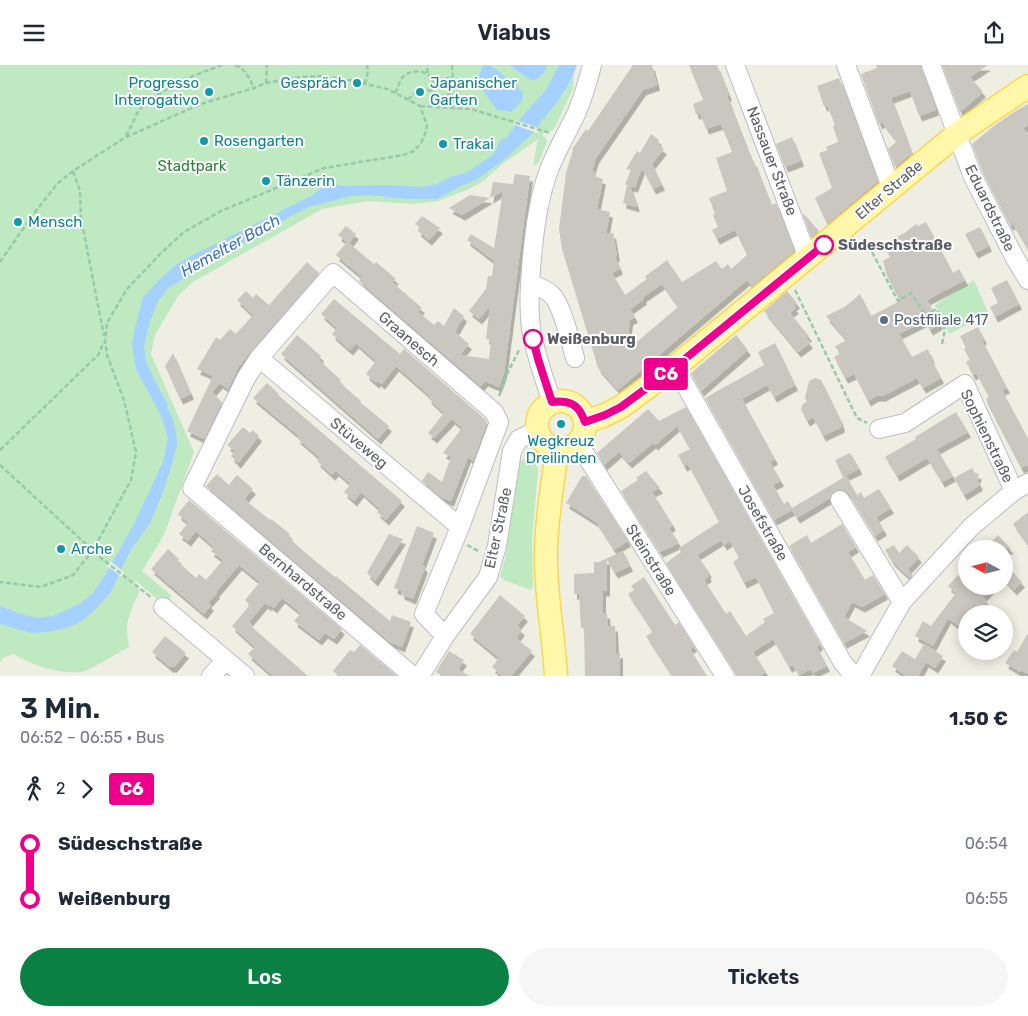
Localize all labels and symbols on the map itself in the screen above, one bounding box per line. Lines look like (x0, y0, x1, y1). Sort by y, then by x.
place label: Progresso Interogativo (114, 74, 199, 109)
place label: Gespräch (281, 74, 347, 92)
place label: Japanischer Garten (430, 74, 517, 109)
marker: Gespräch (351, 77, 363, 89)
marker: Progresso Interogativo (203, 86, 215, 98)
marker: Japanischer Garten (414, 86, 426, 98)
street label: Nassauer Straße (743, 104, 801, 218)
place label: Rosengarten (214, 132, 304, 150)
marker: Rosengarten (198, 135, 210, 147)
place label: Trakai (453, 135, 494, 153)
marker: Trakai (437, 138, 449, 150)
park label: Stadtpark (158, 157, 227, 175)
street label: Elter Straße (852, 157, 926, 223)
street label: Eduardstraße (961, 162, 1019, 254)
place label: Tänzerin (276, 172, 335, 190)
marker: Tänzerin (260, 175, 272, 187)
water label: Hemelter Bach (177, 210, 283, 281)
place label: Mensch (28, 213, 82, 231)
marker: Mensch (12, 216, 24, 228)
marker: Südeschstraße (814, 235, 834, 255)
place label: Südeschstraße (838, 236, 952, 254)
street label: Graanesch (375, 308, 443, 370)
place label: Postfiliale 417 (894, 311, 989, 329)
marker: Postfiliale 417 (878, 314, 890, 326)
marker: Weißenburg (523, 329, 543, 349)
place label: Weißenburg (547, 330, 636, 348)
line badge: C6 (644, 358, 688, 390)
street label: Sophienstraße (957, 386, 1017, 486)
street label: Stüveweg (327, 414, 391, 472)
marker: Wegkreuz Dreilinden (555, 418, 567, 430)
place label: Wegkreuz Dreilinden (526, 432, 596, 467)
street label: Josefstraße (734, 482, 792, 564)
street label: Elter Straße (481, 486, 515, 570)
street label: Steinstraße (622, 521, 680, 599)
place label: Arche (71, 540, 112, 558)
street label: Bernhardstraße (255, 540, 351, 624)
north arrow (958, 540, 1012, 595)
marker: Arche (55, 543, 67, 555)

